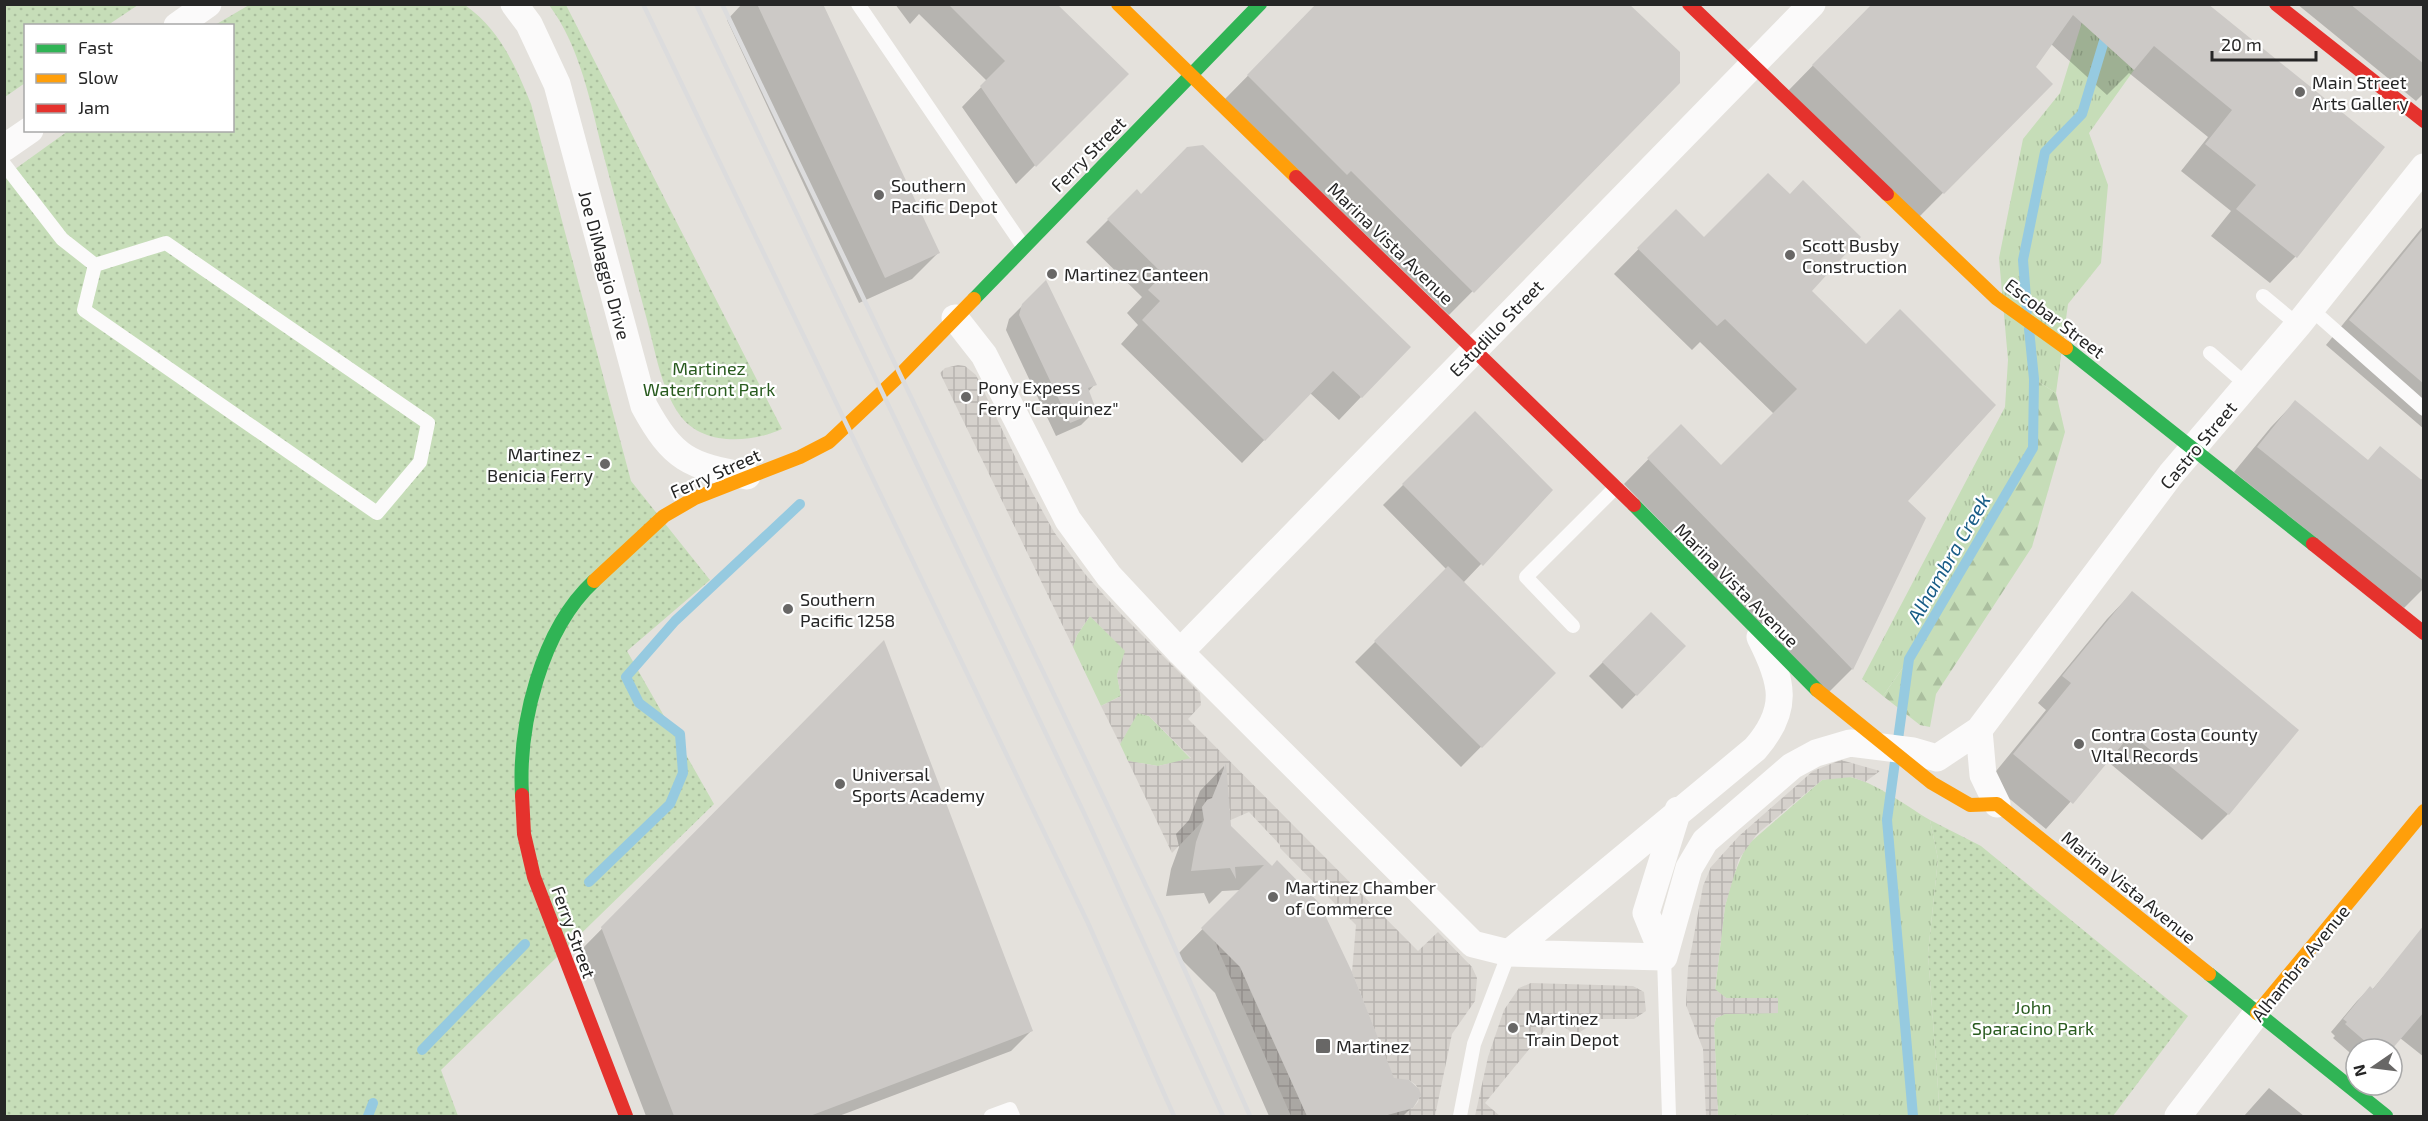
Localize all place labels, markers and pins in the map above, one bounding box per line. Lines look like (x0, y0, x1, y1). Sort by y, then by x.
place label: Main Street Arts Gallery (2312, 71, 2409, 114)
marker: Main Street Arts Gallery (2293, 85, 2307, 99)
place label: Southern Pacific Depot (891, 174, 998, 217)
marker: Southern Pacific Depot (872, 188, 886, 202)
place label: Scott Busby Construction (1802, 234, 1907, 277)
marker: Scott Busby Construction (1783, 248, 1797, 262)
place label: Martinez Canteen (1064, 263, 1209, 285)
marker: Martinez Canteen (1045, 267, 1059, 281)
place label: Pony Expess Ferry "Carquinez" (978, 376, 1119, 419)
marker: Pony Expess Ferry "Carquinez" (959, 390, 973, 404)
place label: Martinez - Benicia Ferry (487, 443, 593, 486)
marker: Martinez - Benicia Ferry (598, 457, 612, 471)
place label: Southern Pacific 1258 (800, 588, 895, 631)
marker: Southern Pacific 1258 (781, 602, 795, 616)
place label: Contra Costa County VItal Records (2091, 723, 2258, 766)
marker: Contra Costa County VItal Records (2072, 737, 2086, 751)
place label: Universal Sports Academy (852, 763, 985, 806)
marker: Universal Sports Academy (833, 777, 847, 791)
place label: Martinez Chamber of Commerce (1285, 876, 1436, 919)
marker: Martinez Chamber of Commerce (1266, 890, 1280, 904)
place label: Martinez Train Depot (1525, 1007, 1619, 1050)
marker: Martinez Train Depot (1506, 1021, 1520, 1035)
place label: Martinez (1336, 1035, 1410, 1057)
marker: Martinez (1314, 1037, 1332, 1055)

